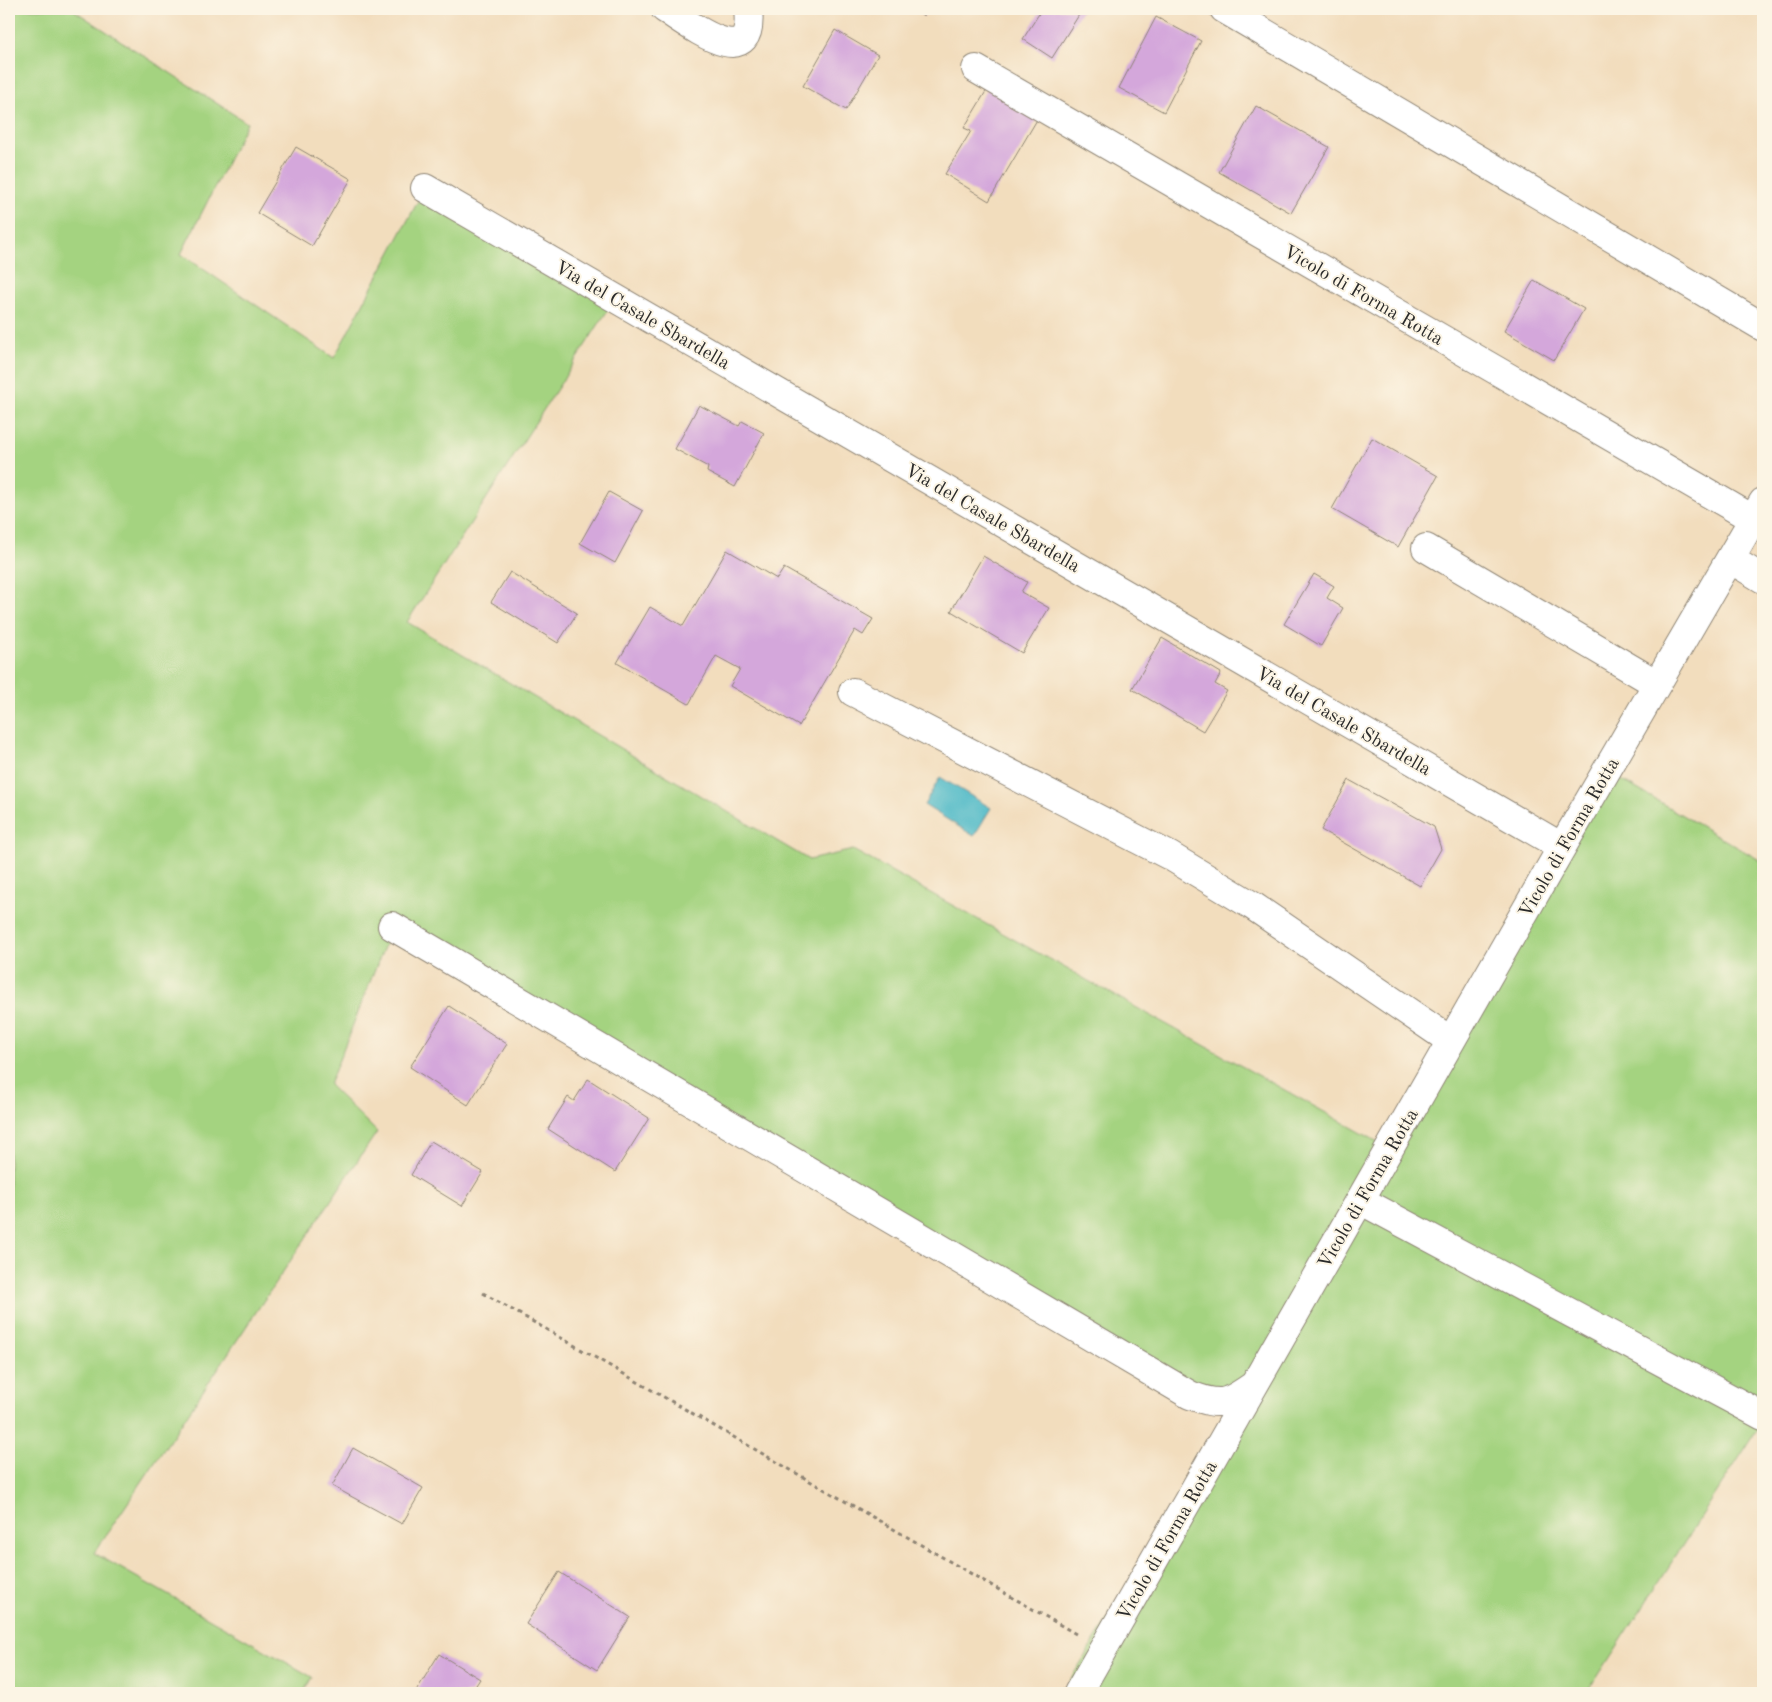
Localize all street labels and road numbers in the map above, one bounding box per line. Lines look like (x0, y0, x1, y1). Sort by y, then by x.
street label: Vicolo di Forma Rotta (1280, 243, 1446, 350)
street label: Via del Casale Sbardella (551, 258, 733, 374)
street label: Via del Casale Sbardella (901, 461, 1083, 577)
street label: Via del Casale Sbardella (1252, 664, 1434, 780)
street label: Vicolo di Forma Rotta (1517, 755, 1624, 921)
street label: Vicolo di Forma Rotta (1316, 1106, 1423, 1272)
street label: Vicolo di Forma Rotta (1115, 1458, 1222, 1624)

